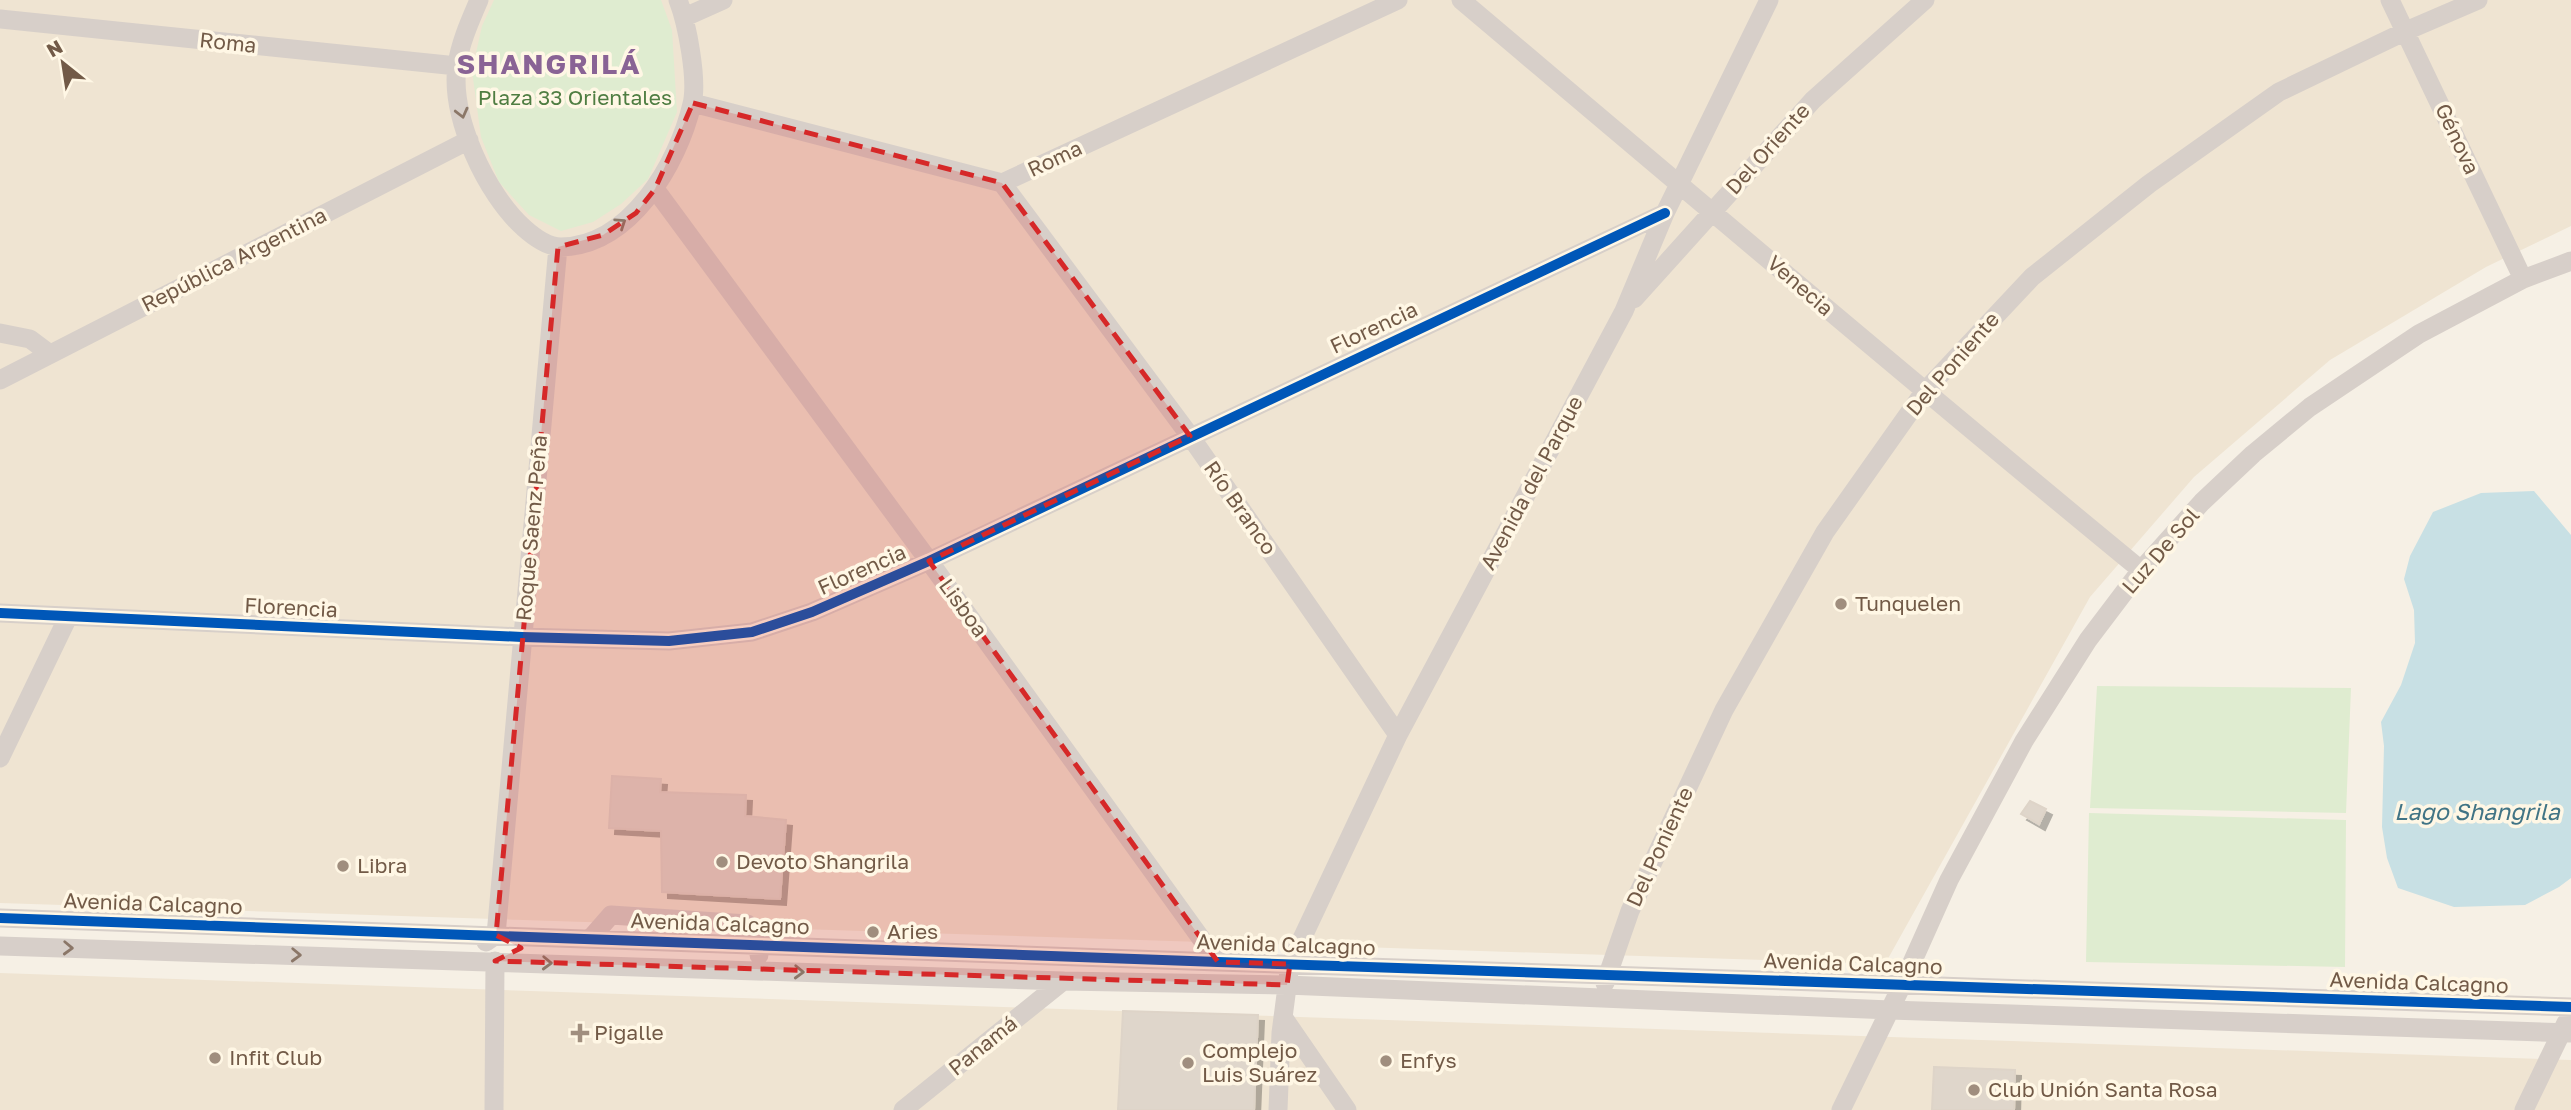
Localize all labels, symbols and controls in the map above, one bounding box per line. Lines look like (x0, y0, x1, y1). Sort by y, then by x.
street label: Roma (198, 26, 258, 58)
north arrow (28, 28, 98, 98)
text: N (42, 34, 66, 61)
district label: SHANGRILÁ (456, 47, 642, 80)
park label: Plaza 33 Orientales (478, 84, 672, 110)
street label: Del Oriente (1720, 97, 1815, 199)
street label: Génova (2430, 99, 2486, 178)
one-way arrow (454, 107, 468, 119)
street label: Roma (1023, 134, 1086, 182)
street label: República Argentina (137, 201, 330, 317)
one-way arrow (613, 219, 626, 231)
street label: Venecia (1762, 250, 1839, 321)
street label: Florencia (1326, 296, 1421, 359)
street label: Del Poniente (1900, 306, 2004, 421)
street label: Avenida del Parque (1474, 391, 1588, 574)
street label: Roque Saenz Peña (510, 434, 552, 622)
street label: Río Branco (1199, 455, 1283, 559)
street label: Luz De Sol (2116, 502, 2205, 599)
street label: Florencia (814, 538, 910, 600)
street label: Lisboa (934, 573, 994, 642)
place label: Tunquelen (1855, 590, 1961, 616)
street label: Florencia (244, 592, 338, 622)
marker: Tunquelen (1833, 596, 1849, 612)
street label: Del Poniente (1620, 783, 1698, 911)
water label: Lago Shangrila (2394, 797, 2561, 825)
place label: Devoto Shangrila (736, 848, 909, 874)
place label: Libra (357, 852, 407, 878)
marker: Devoto Shangrila (714, 854, 730, 870)
marker: Libra (335, 858, 351, 874)
street label: Avenida Calcagno (63, 887, 243, 919)
street label: Avenida Calcagno (630, 907, 810, 939)
place label: Aries (887, 918, 938, 944)
marker: Aries (865, 924, 881, 940)
street label: Avenida Calcagno (1196, 928, 1376, 960)
one-way arrow (63, 940, 74, 956)
one-way arrow (291, 947, 301, 963)
street label: Avenida Calcagno (1763, 947, 1943, 979)
one-way arrow (543, 955, 553, 971)
one-way arrow (795, 964, 805, 980)
street label: Avenida Calcagno (2329, 966, 2509, 998)
street label: Panamá (943, 1010, 1022, 1081)
place label: Pigalle (594, 1019, 664, 1045)
marker: Pigalle (572, 1025, 588, 1041)
place label: Complejo Luis Suárez (1202, 1037, 1317, 1087)
place label: Infit Club (229, 1044, 322, 1070)
place label: Enfys (1400, 1047, 1457, 1073)
marker: Infit Club (207, 1050, 223, 1066)
marker: Enfys (1378, 1053, 1394, 1069)
marker: Complejo Luis Suárez (1180, 1055, 1196, 1071)
place label: Club Unión Santa Rosa (1988, 1076, 2218, 1102)
marker: Club Unión Santa Rosa (1966, 1082, 1982, 1098)

